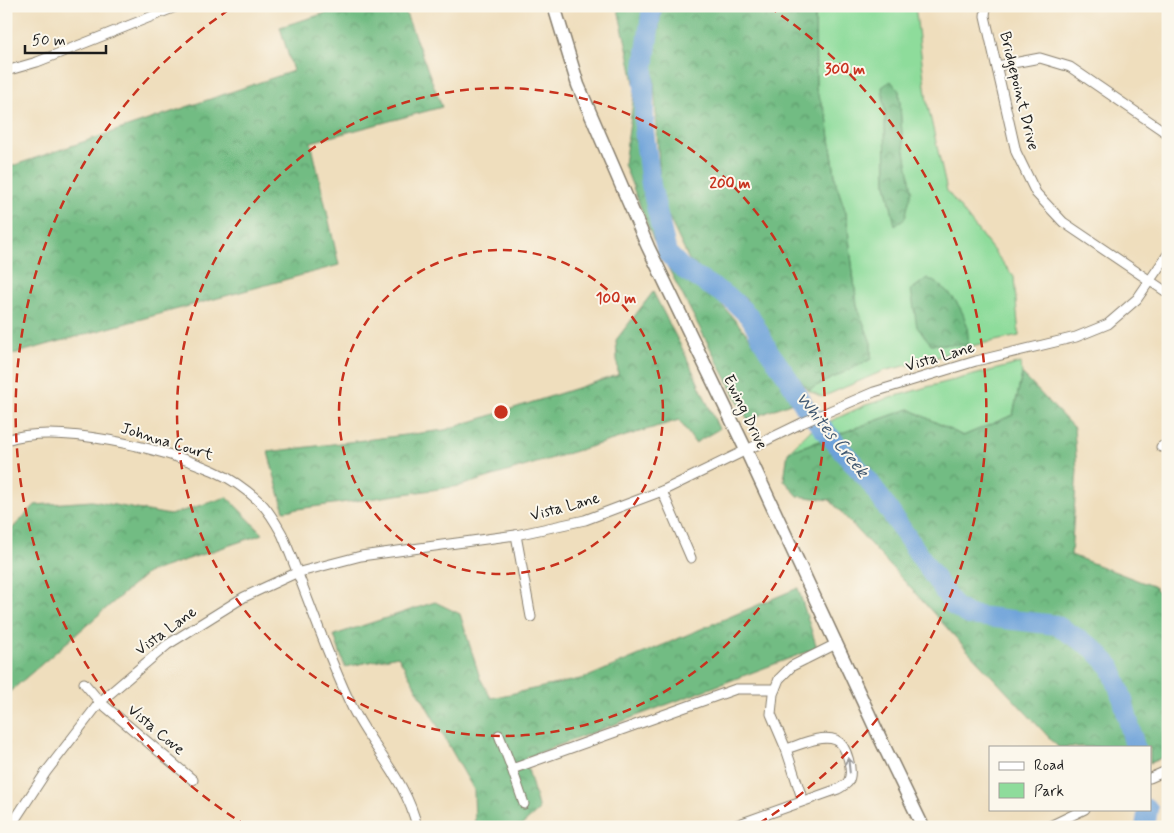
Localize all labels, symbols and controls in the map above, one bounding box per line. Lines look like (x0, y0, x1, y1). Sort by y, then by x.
scale bar (25, 22, 106, 54)
street label: Bridgepoint Drive (994, 29, 1044, 153)
text: 50 m (32, 31, 66, 51)
text: 300 m (825, 60, 865, 80)
text: 200 m (710, 174, 751, 194)
text: 100 m (596, 289, 636, 309)
street label: Vista Lane (903, 337, 978, 377)
street label: Ewing Drive (717, 371, 772, 453)
water label: Whites Creek (790, 387, 874, 484)
centre of rings (492, 403, 510, 421)
street label: Johnna Court (118, 418, 216, 466)
street label: Vista Lane (528, 488, 603, 526)
street label: Vista Lane (131, 601, 201, 660)
street label: Vista Cove (123, 700, 189, 760)
legend (989, 746, 1152, 810)
text: Road (1034, 756, 1064, 776)
one-way arrow (844, 758, 854, 774)
text: Park (1034, 782, 1064, 802)

